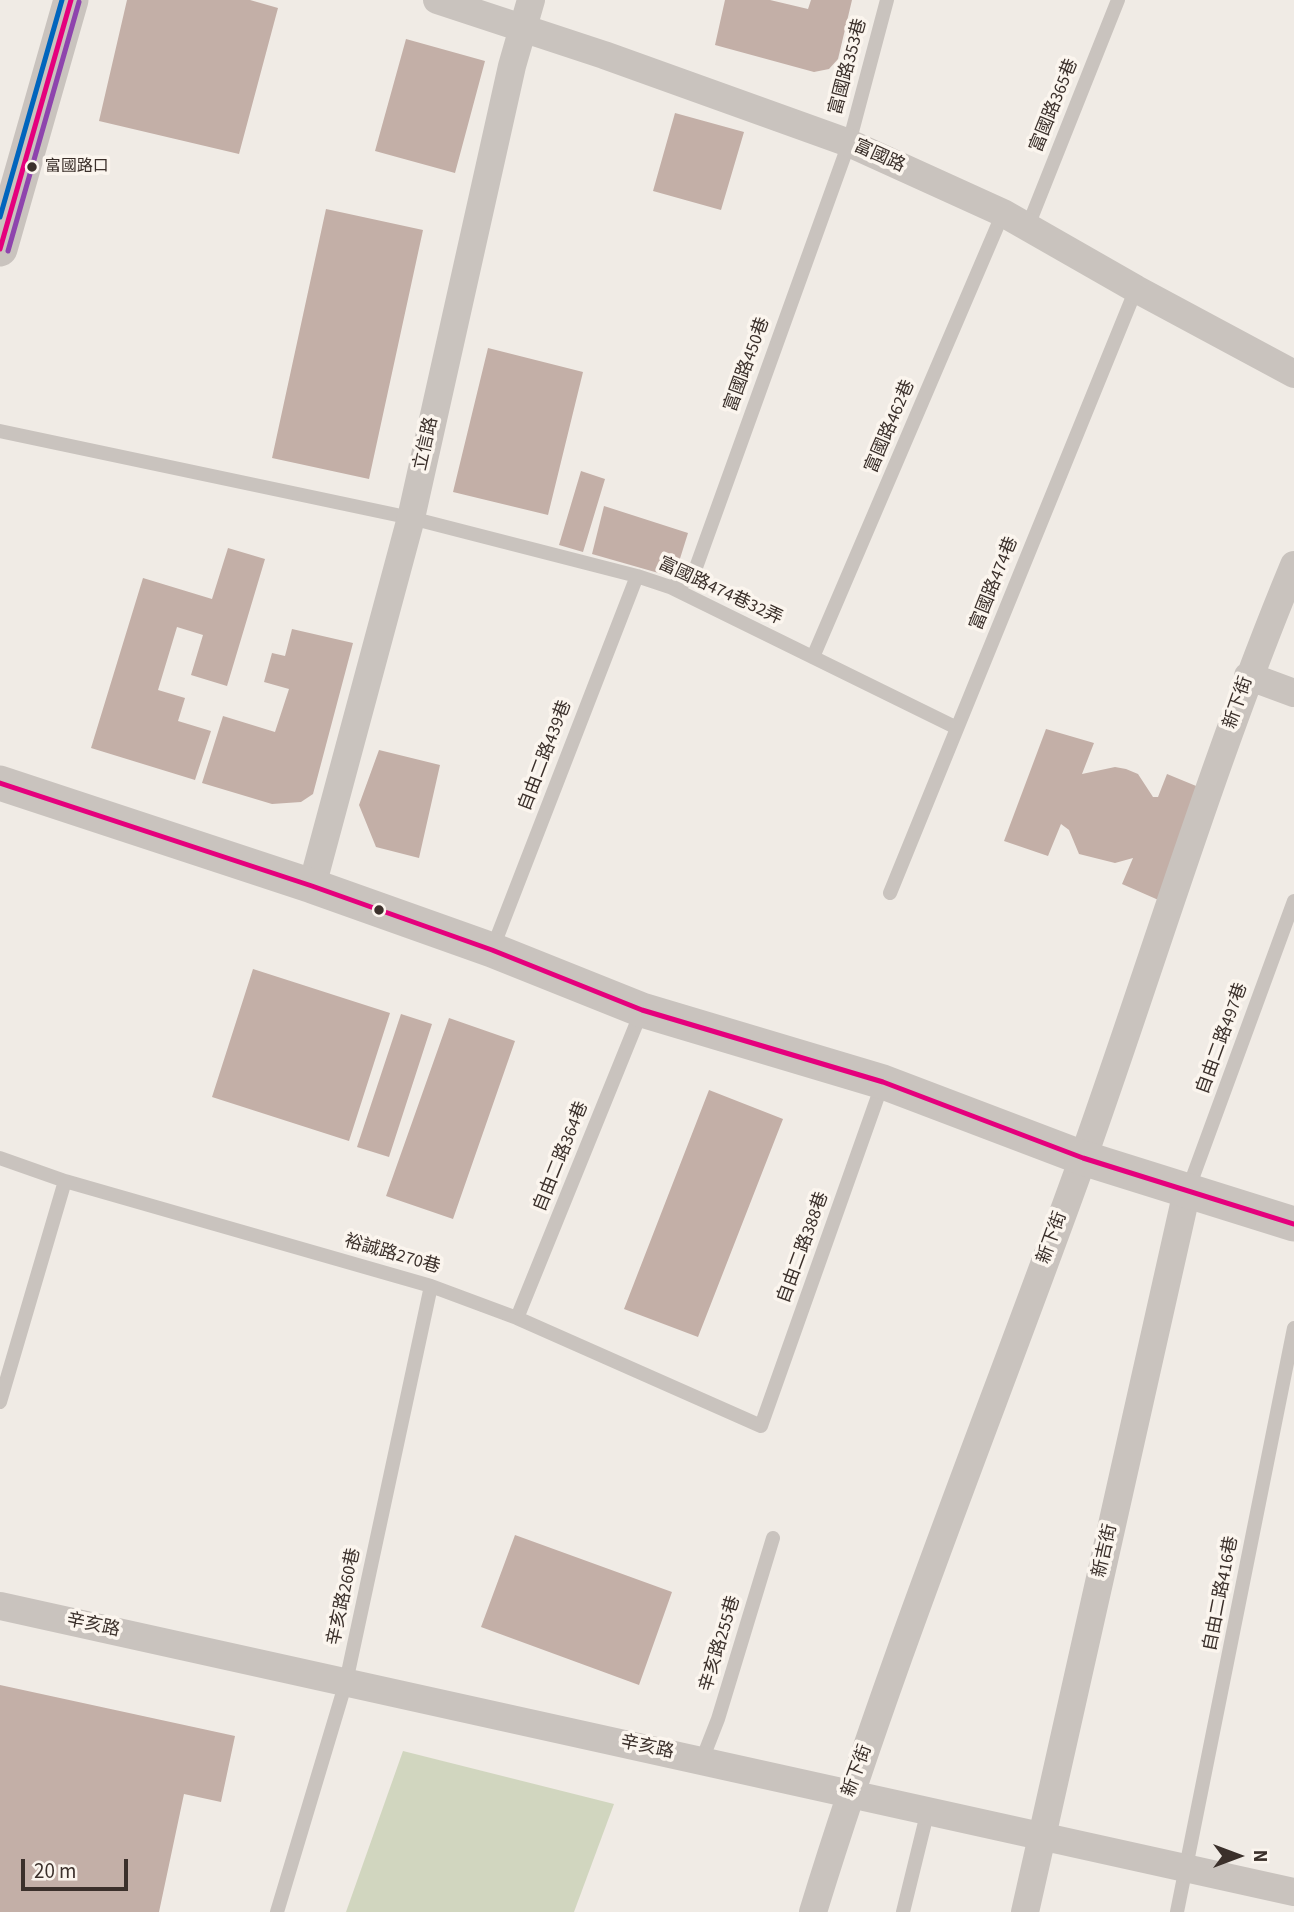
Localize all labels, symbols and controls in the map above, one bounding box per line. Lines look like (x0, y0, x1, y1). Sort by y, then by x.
street label: 富國路353巷 (826, 16, 872, 118)
street label: 富國路365巷 (1026, 56, 1084, 156)
street label: 富國路 (850, 136, 908, 178)
place label: 富國路口 (45, 157, 109, 177)
marker: 富國路口 (25, 160, 39, 174)
street label: 富國路450巷 (721, 315, 775, 415)
street label: 富國路462巷 (862, 377, 920, 477)
street label: 立信路 (410, 415, 444, 473)
street label: 富國路474巷 (966, 534, 1024, 634)
street label: 富國路474巷32弄 (654, 554, 786, 630)
street label: 新下街 (1220, 674, 1258, 732)
street label: 自由二路439巷 (515, 698, 577, 814)
unlabelled marker (372, 903, 386, 917)
street label: 自由二路497巷 (1193, 980, 1253, 1098)
street label: 自由二路364巷 (530, 1099, 594, 1215)
street label: 自由二路388巷 (774, 1189, 834, 1307)
street label: 新下街 (1034, 1209, 1072, 1267)
street label: 裕誠路270巷 (342, 1231, 442, 1279)
street label: 新吉街 (1089, 1522, 1123, 1580)
street label: 自由二路416巷 (1200, 1535, 1244, 1653)
street label: 辛亥路260巷 (324, 1546, 366, 1648)
street label: 辛亥路255巷 (696, 1594, 746, 1694)
street label: 辛亥路 (64, 1610, 122, 1642)
street label: 辛亥路 (618, 1732, 676, 1764)
street label: 新下街 (839, 1742, 877, 1800)
north arrow (1203, 1821, 1273, 1891)
scale bar (24, 1846, 131, 1890)
text: N (1246, 1850, 1273, 1862)
text: 20 m (34, 1856, 76, 1886)

